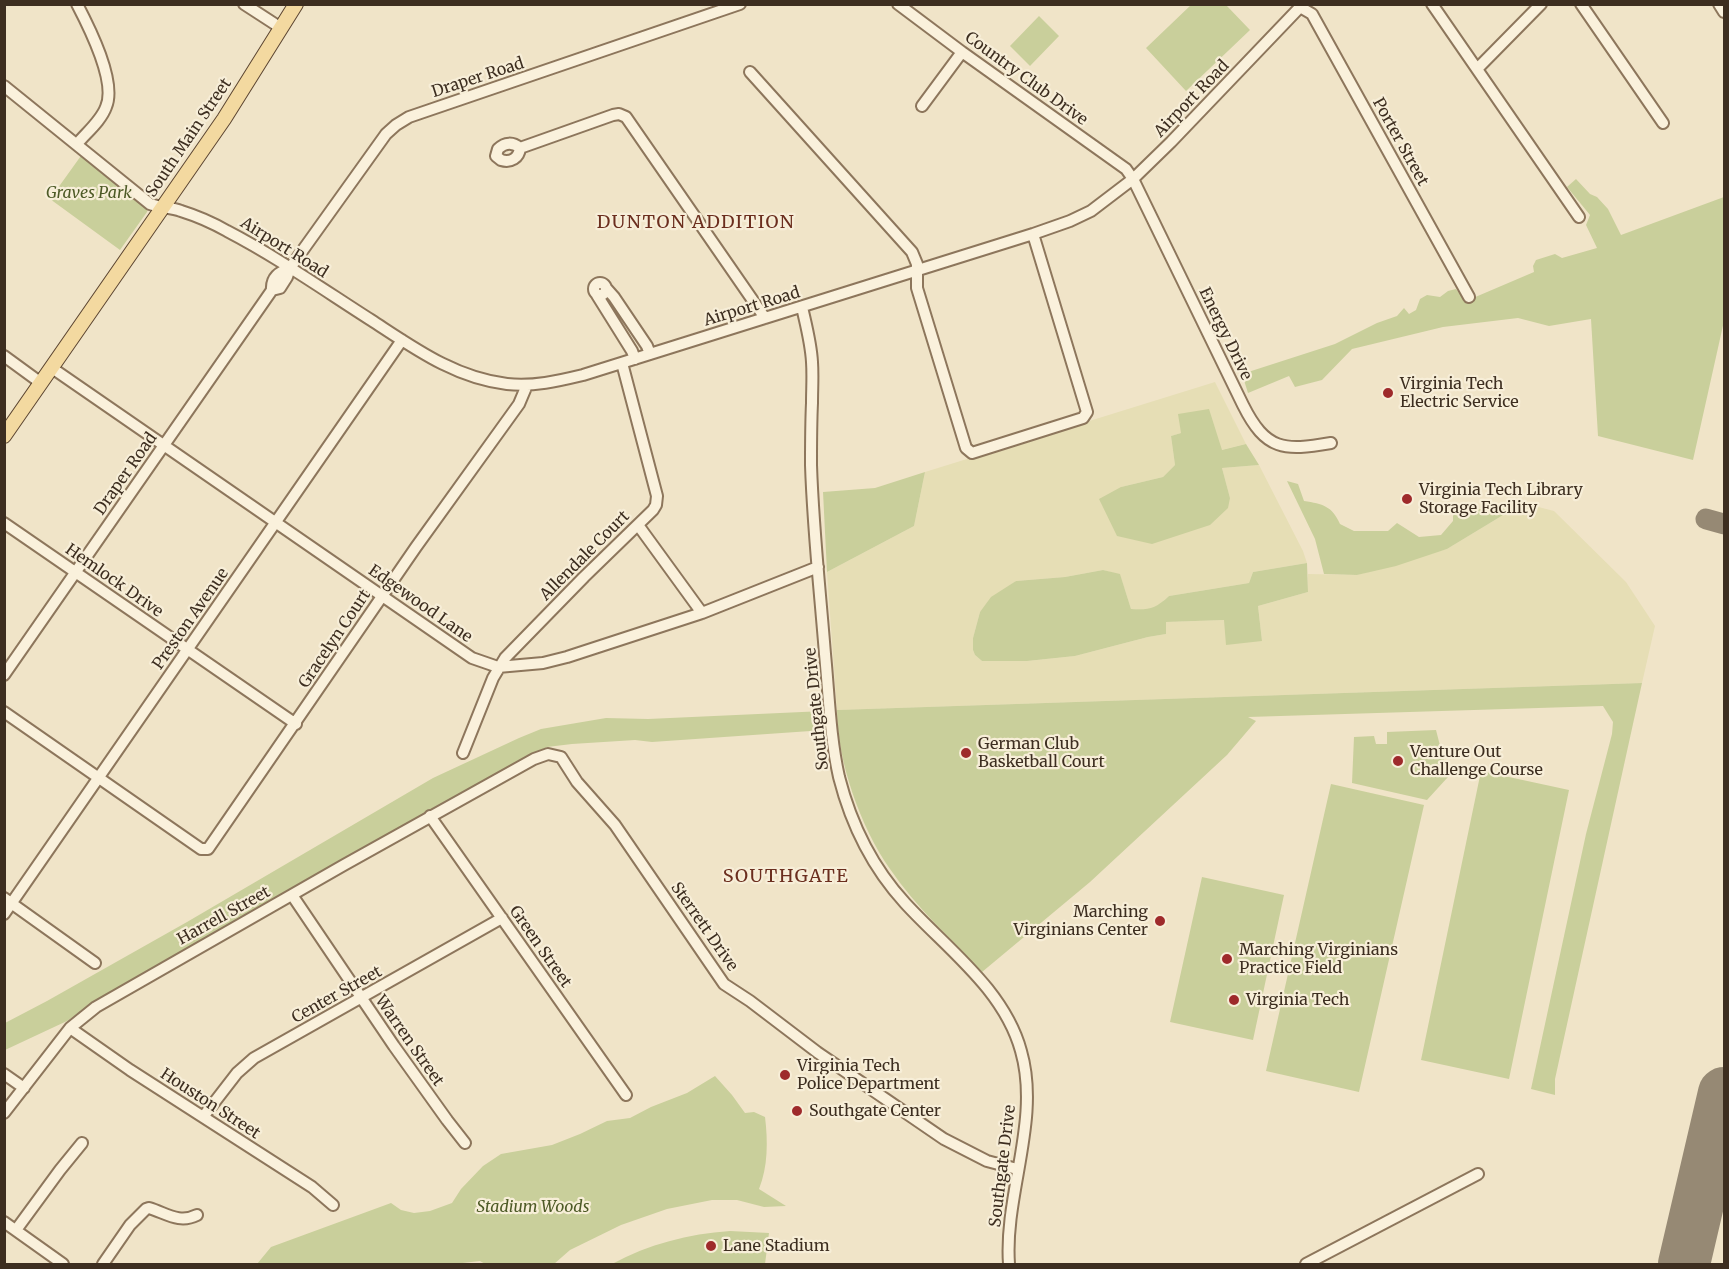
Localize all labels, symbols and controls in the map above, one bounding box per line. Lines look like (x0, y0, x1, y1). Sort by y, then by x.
street label: Country Club Drive (961, 28, 1091, 130)
street label: Draper Road (429, 54, 527, 102)
street label: Airport Road (1151, 57, 1233, 141)
street label: South Main Street (142, 75, 236, 201)
street label: Porter Street (1368, 95, 1432, 189)
park label: Graves Park (46, 183, 132, 203)
district label: DUNTON ADDITION (597, 212, 795, 234)
street label: Airport Road (237, 214, 331, 282)
street label: Airport Road (702, 283, 802, 331)
street label: Energy Drive (1194, 285, 1256, 383)
place label: Virginia Tech Electric Service (1400, 374, 1519, 412)
marker: Virginia Tech Electric Service (1381, 386, 1395, 400)
street label: Draper Road (91, 429, 161, 519)
place label: Virginia Tech Library Storage Facility (1419, 480, 1583, 518)
marker: Virginia Tech Library Storage Facility (1400, 492, 1414, 506)
street label: Allendale Court (536, 507, 634, 605)
street label: Hemlock Drive (61, 540, 167, 622)
street label: Edgewood Lane (364, 561, 476, 647)
street label: Preston Avenue (149, 565, 233, 673)
street label: Gracelyn Court (295, 586, 375, 692)
street label: Southgate Drive (801, 647, 833, 771)
place label: German Club Basketball Court (978, 734, 1105, 772)
place label: Venture Out Challenge Course (1410, 742, 1543, 780)
marker: German Club Basketball Court (959, 746, 973, 760)
marker: Venture Out Challenge Course (1391, 754, 1405, 768)
district label: SOUTHGATE (723, 866, 849, 888)
street label: Sterrett Drive (666, 879, 742, 975)
street label: Harrell Street (174, 883, 274, 949)
street label: Green Street (505, 902, 575, 992)
place label: Marching Virginians Center (1013, 902, 1148, 940)
marker: Marching Virginians Center (1153, 914, 1167, 928)
place label: Marching Virginians Practice Field (1239, 940, 1398, 978)
marker: Marching Virginians Practice Field (1220, 952, 1234, 966)
street label: Center Street (289, 962, 385, 1028)
place label: Virginia Tech (1246, 990, 1349, 1010)
street label: Warren Street (371, 992, 447, 1090)
marker: Virginia Tech (1227, 993, 1241, 1007)
place label: Virginia Tech Police Department (797, 1056, 940, 1094)
street label: Houston Street (156, 1065, 264, 1143)
marker: Virginia Tech Police Department (778, 1068, 792, 1082)
place label: Southgate Center (809, 1101, 941, 1121)
marker: Southgate Center (790, 1104, 804, 1118)
street label: Southgate Drive (986, 1104, 1020, 1228)
park label: Stadium Woods (476, 1197, 590, 1217)
place label: Lane Stadium (723, 1236, 830, 1256)
marker: Lane Stadium (704, 1239, 718, 1253)

